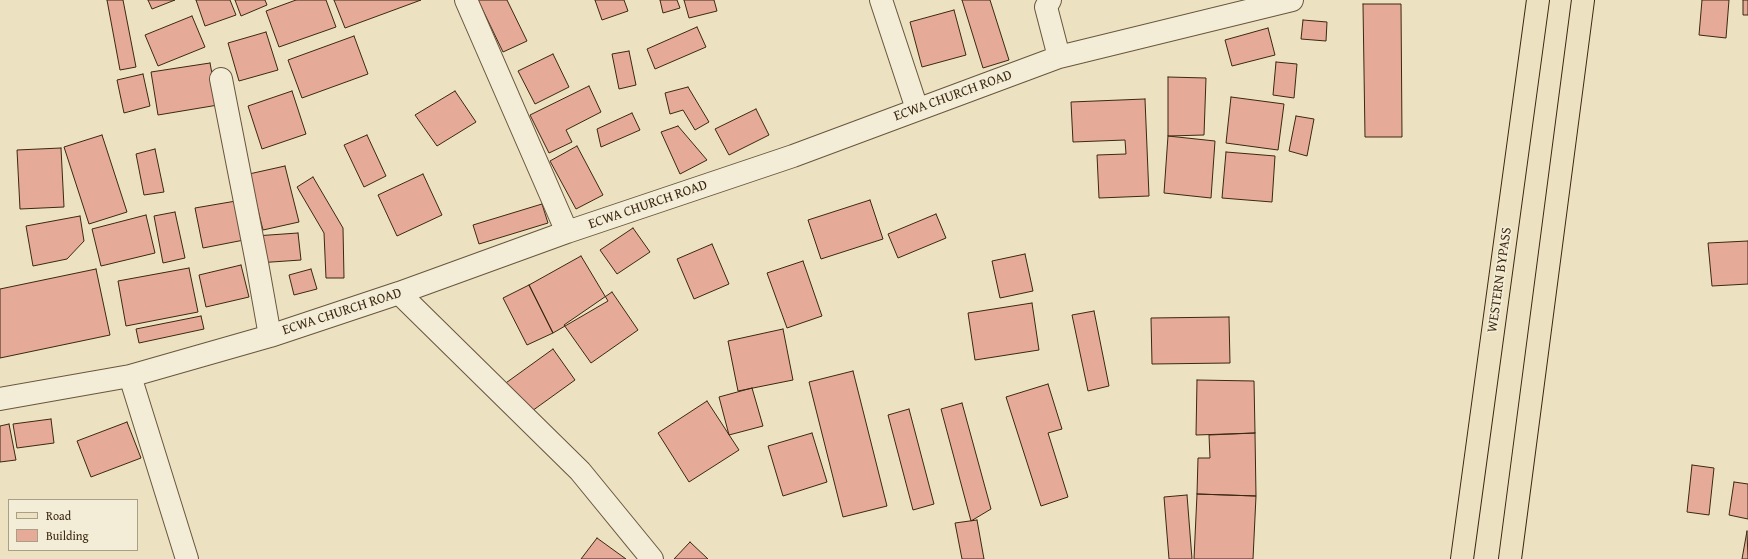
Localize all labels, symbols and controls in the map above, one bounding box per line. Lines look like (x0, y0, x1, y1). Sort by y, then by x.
street label: ECWA CHURCH ROAD (892, 67, 1014, 125)
street label: ECWA CHURCH ROAD (586, 177, 710, 233)
street label: WESTERN BYPASS (1484, 226, 1516, 334)
street label: ECWA CHURCH ROAD (280, 285, 404, 339)
legend (8, 499, 138, 551)
text: Road (46, 507, 71, 524)
text: Building (46, 527, 89, 544)

